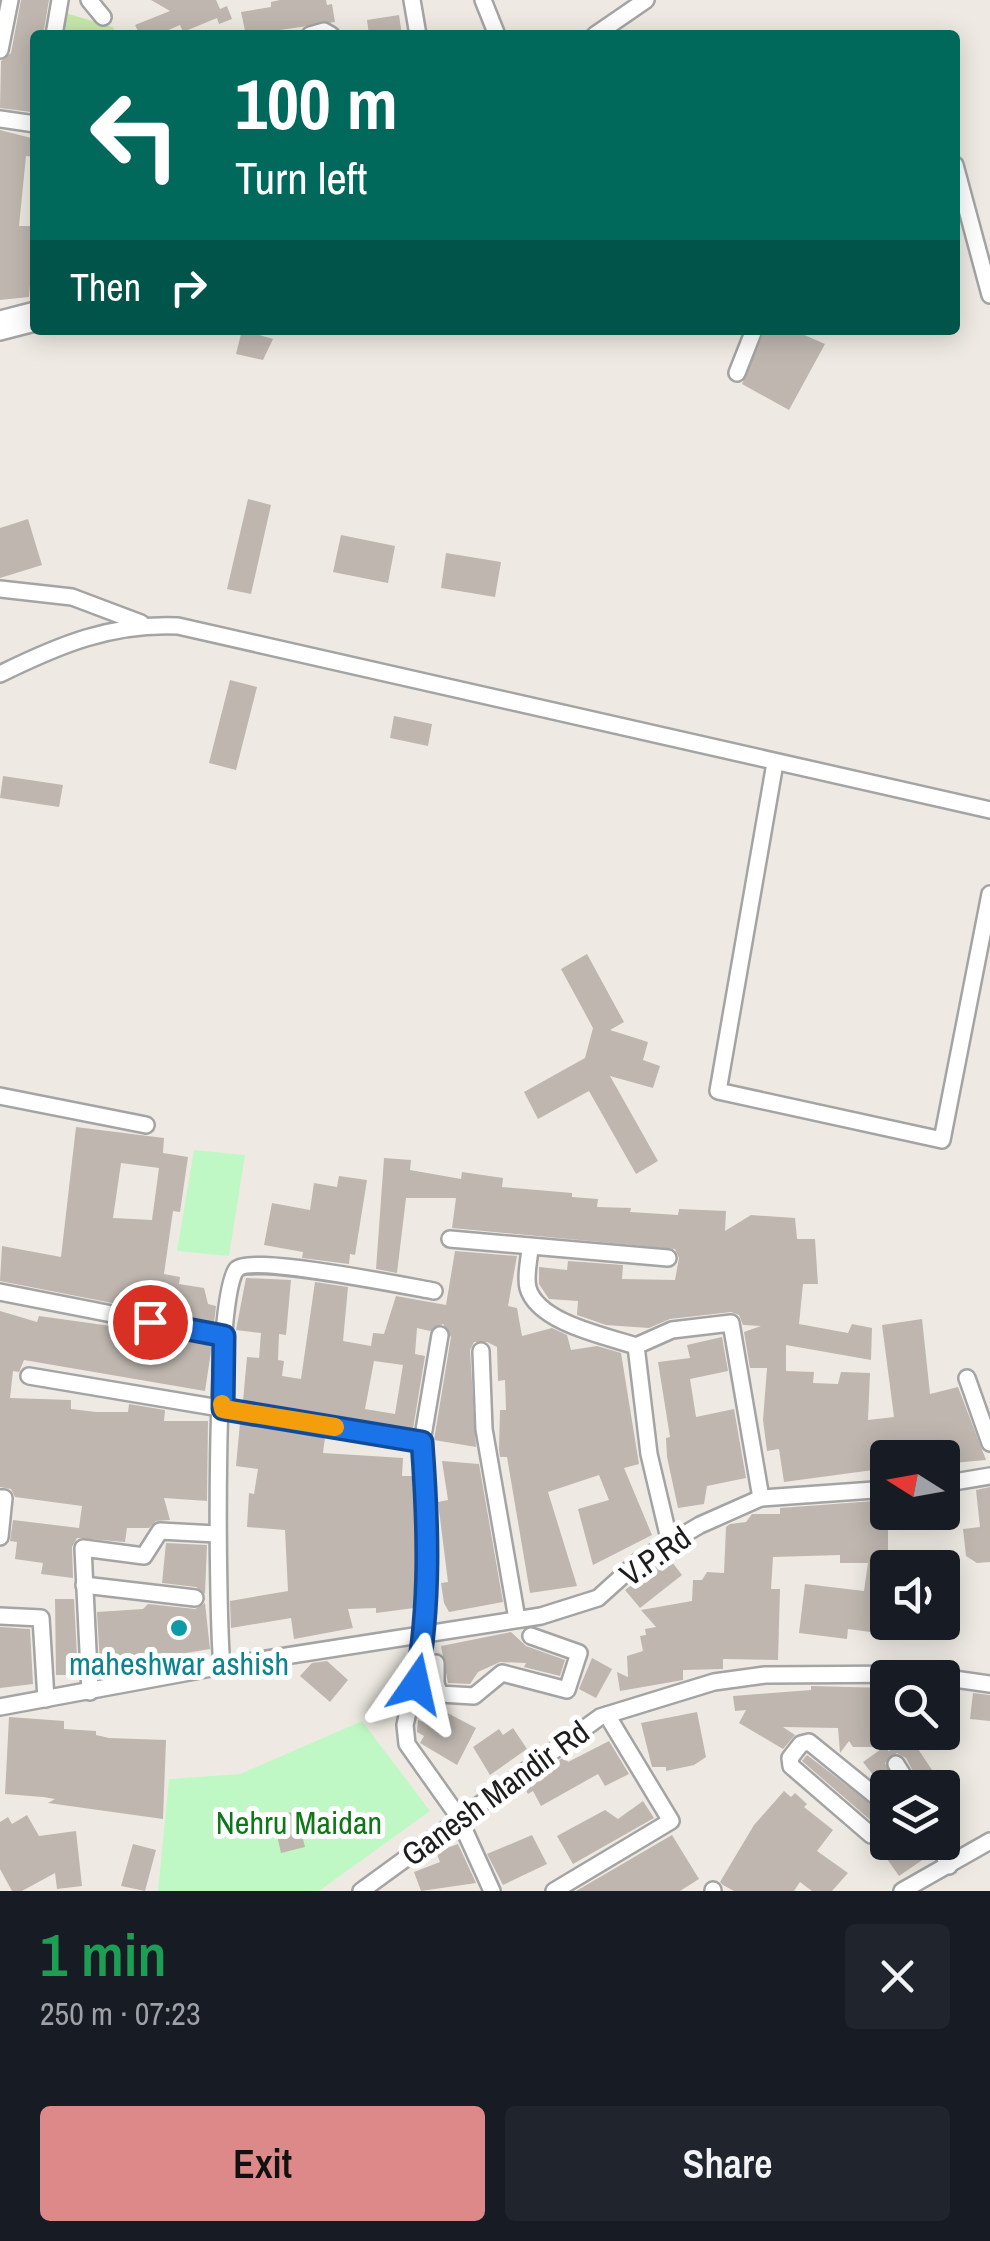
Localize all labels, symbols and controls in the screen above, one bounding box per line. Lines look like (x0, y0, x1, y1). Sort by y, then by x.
text: 100 m (235, 57, 398, 151)
icon: left (70, 70, 200, 200)
text: Turn left (235, 147, 367, 208)
icon: right (161, 260, 216, 315)
text: Then (70, 262, 141, 313)
pin (108, 1280, 193, 1365)
icon: arrive (123, 1295, 178, 1350)
north arrow (870, 1440, 960, 1530)
map controls (870, 1440, 960, 1860)
street label: V.P.Rd (611, 1516, 699, 1596)
button: sound (870, 1550, 960, 1640)
marker: maheshwar ashish (168, 1617, 190, 1639)
position arrow (364, 1632, 468, 1736)
place label: maheshwar ashish (69, 1642, 289, 1685)
button: search (870, 1660, 960, 1750)
street label: Ganesh Mandir Rd (393, 1710, 597, 1876)
button: layers (870, 1770, 960, 1860)
park label: Nehru Maidan (216, 1801, 382, 1844)
text: 1 min (40, 1914, 167, 1995)
button: close (845, 1924, 950, 2029)
text: 250 m · 07:23 (40, 1992, 200, 2035)
button: Exit (40, 2106, 485, 2221)
button: Share (505, 2106, 950, 2221)

